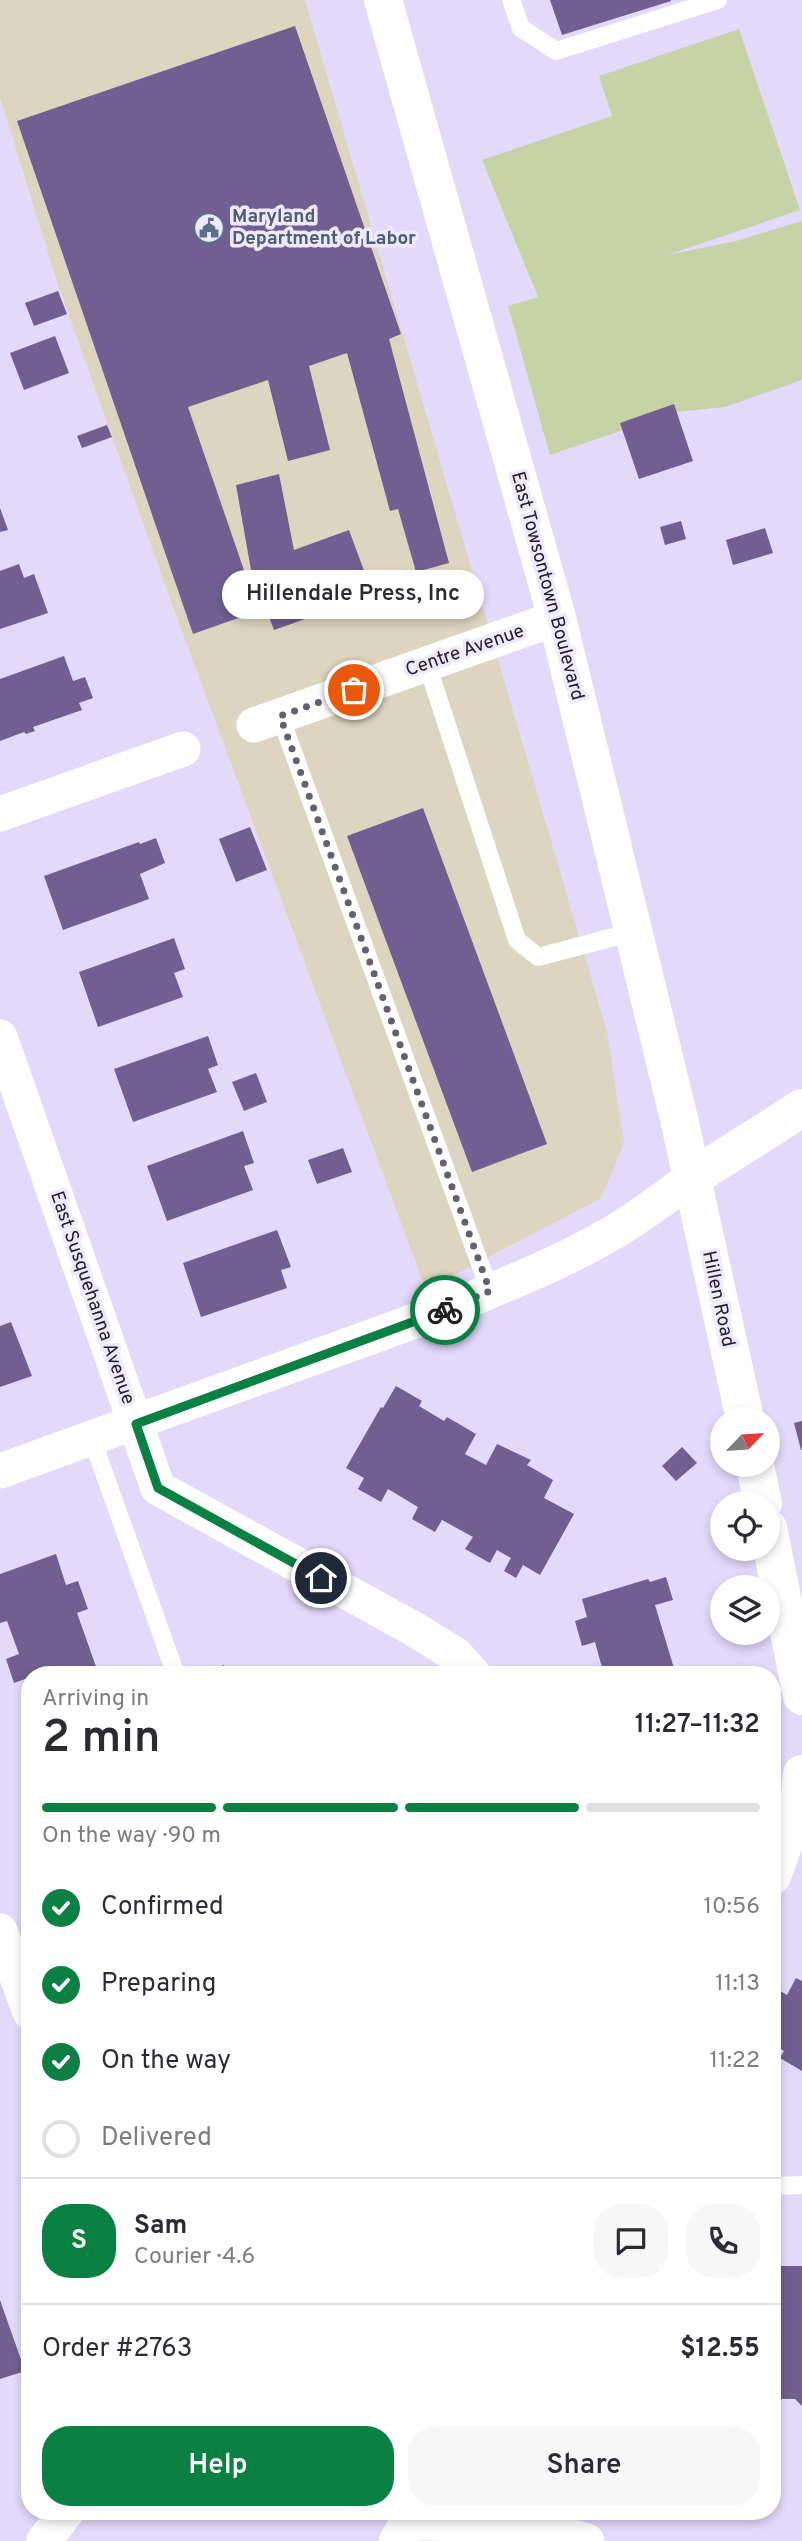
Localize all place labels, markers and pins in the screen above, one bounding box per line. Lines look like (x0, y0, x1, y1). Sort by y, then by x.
place label: Maryland Department of Labor (232, 205, 416, 251)
public building icon: Maryland Department of Labor (192, 211, 226, 245)
callout: Hillendale Press, Inc (223, 571, 485, 620)
pin (324, 660, 384, 720)
pin (291, 1548, 351, 1608)

